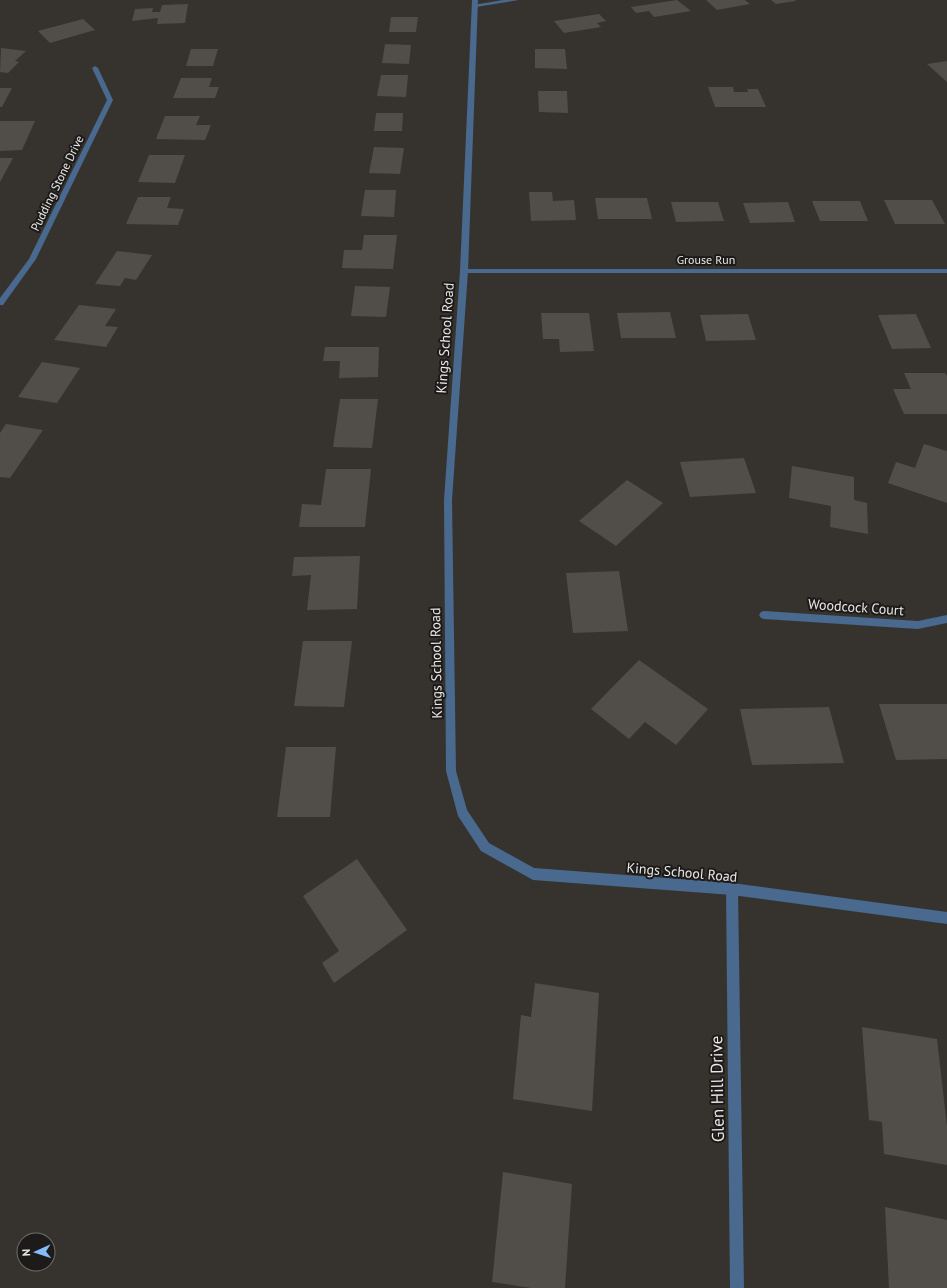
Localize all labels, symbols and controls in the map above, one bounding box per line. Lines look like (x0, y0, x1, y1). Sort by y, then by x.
street label: Pudding Stone Drive (27, 133, 87, 233)
street label: Grouse Run (677, 252, 735, 267)
street label: Kings School Road (432, 282, 458, 394)
street label: Woodcock Court (808, 595, 905, 619)
street label: Kings School Road (426, 607, 446, 719)
street label: Kings School Road (626, 858, 738, 886)
street label: Glen Hill Drive (705, 1036, 729, 1142)
north arrow (16, 1232, 56, 1272)
text: N (19, 1249, 33, 1257)

